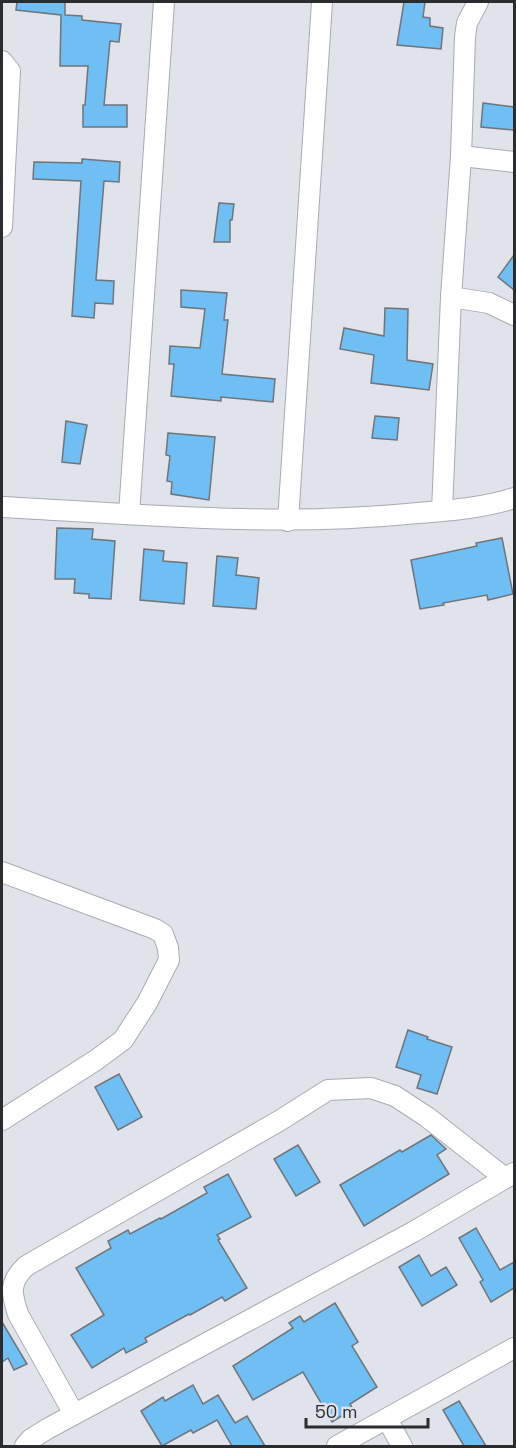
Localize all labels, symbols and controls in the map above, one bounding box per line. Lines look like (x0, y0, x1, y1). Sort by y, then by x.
scale bar (306, 1391, 428, 1429)
text: 50 m (315, 1400, 357, 1423)

